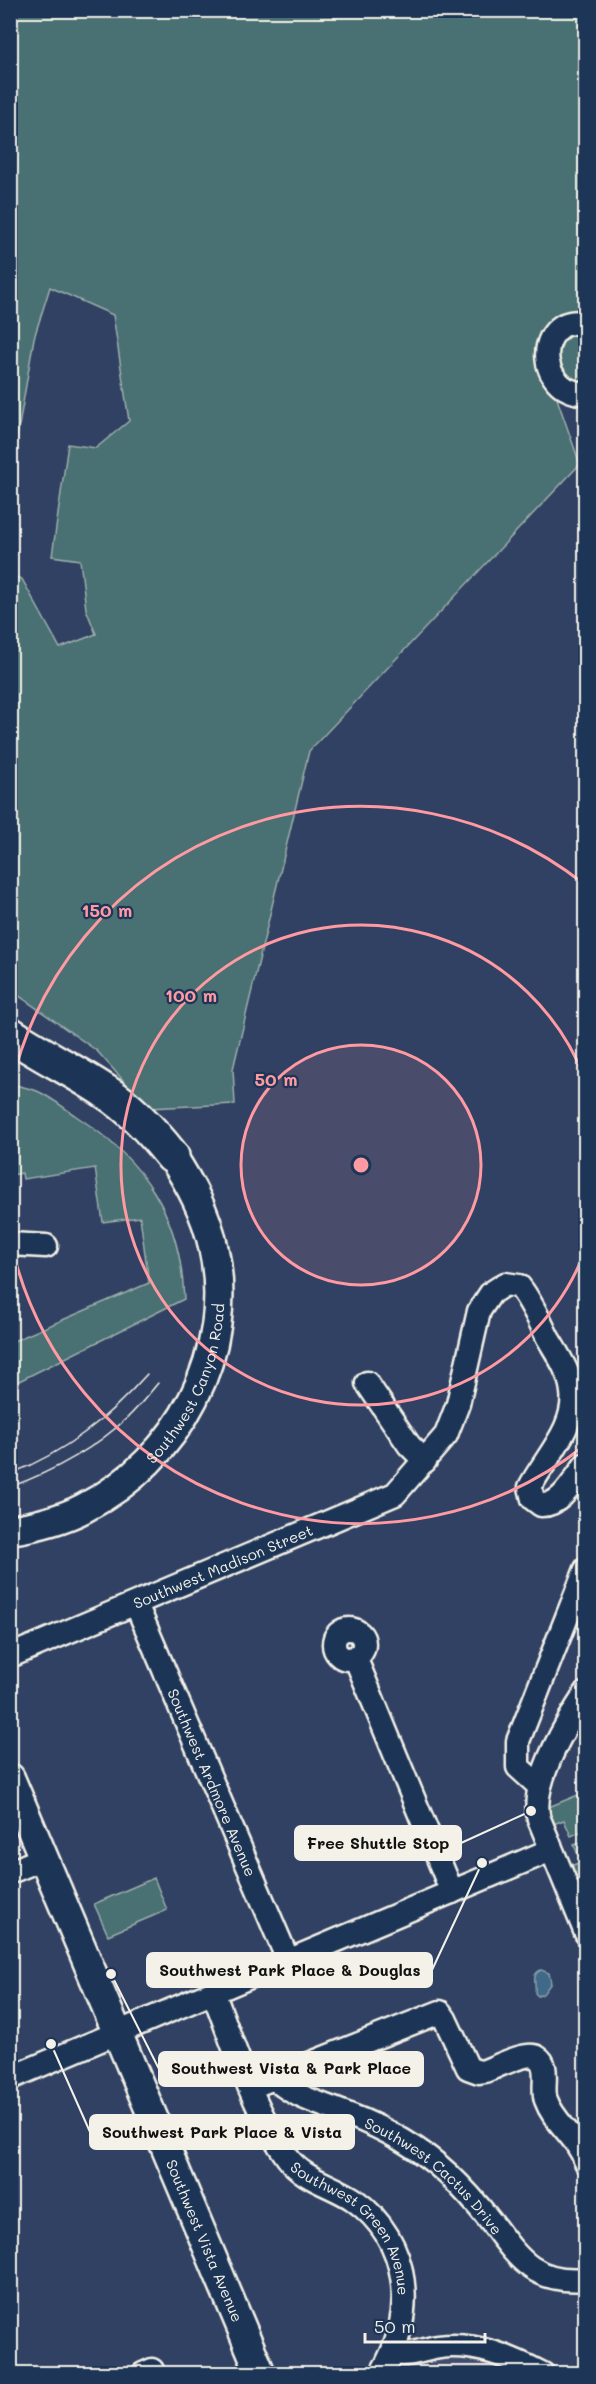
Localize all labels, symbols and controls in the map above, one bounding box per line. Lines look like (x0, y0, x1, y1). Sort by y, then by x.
text: 150 m (82, 898, 132, 922)
text: 100 m (165, 983, 217, 1007)
text: 50 m (255, 1067, 297, 1091)
centre of rings (351, 1155, 371, 1175)
street label: Southwest Canyon Road (141, 1303, 228, 1468)
street label: Southwest Madison Street (130, 1520, 316, 1613)
street label: Southwest Ardmore Avenue (163, 1686, 261, 1879)
callout: Free Shuttle Stop (295, 1826, 461, 1860)
text: Free Shuttle Stop (307, 1832, 449, 1853)
callout: Southwest Park Place & Douglas (147, 1953, 432, 1987)
text: Southwest Park Place & Douglas (159, 1959, 421, 1980)
callout: Southwest Vista & Park Place (159, 2052, 423, 2086)
text: Southwest Vista & Park Place (171, 2057, 411, 2078)
street label: Southwest Cactus Drive (362, 2112, 507, 2239)
callout: Southwest Park Place & Vista (90, 2115, 354, 2149)
text: Southwest Park Place & Vista (102, 2121, 342, 2142)
street label: Southwest Vista Avenue (162, 2156, 248, 2325)
street label: Southwest Green Avenue (286, 2157, 414, 2296)
scale bar (365, 2306, 485, 2344)
text: 50 m (374, 2314, 416, 2338)

